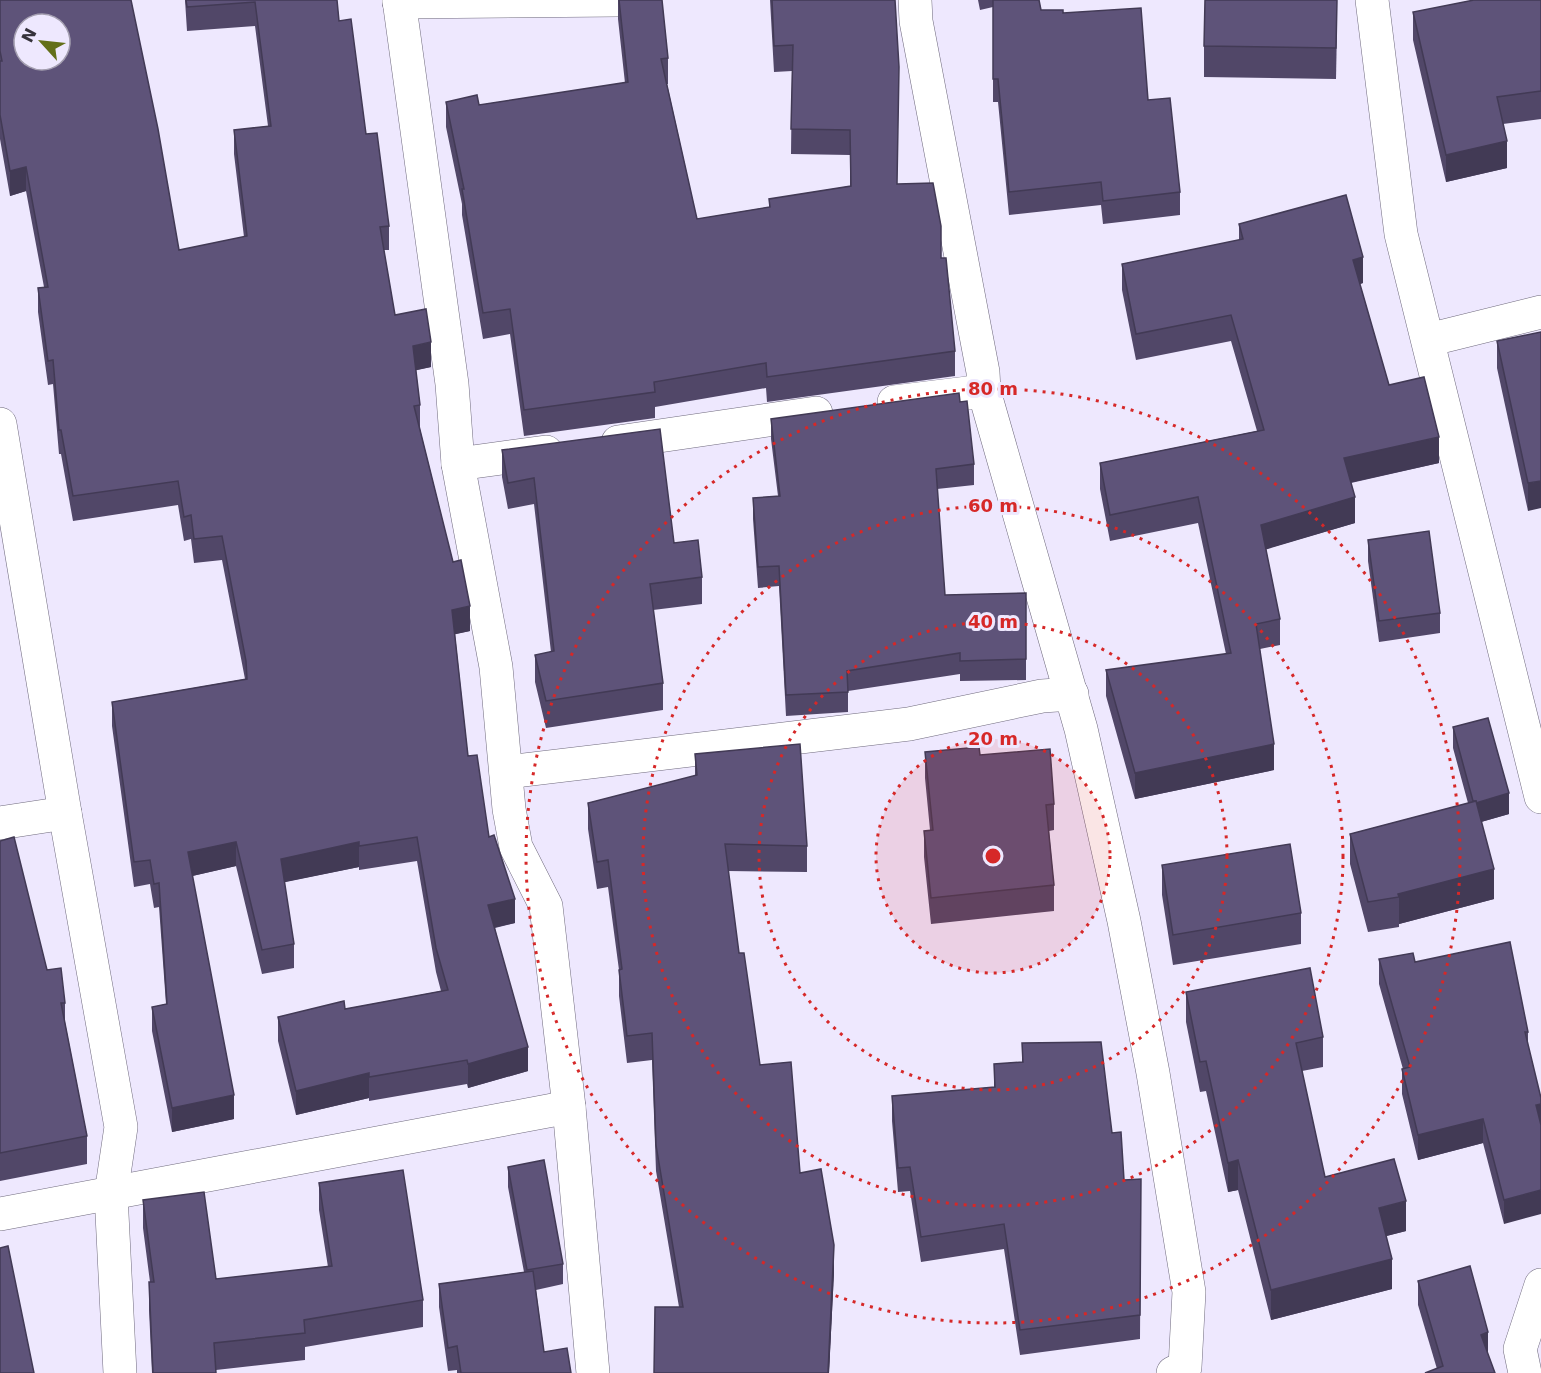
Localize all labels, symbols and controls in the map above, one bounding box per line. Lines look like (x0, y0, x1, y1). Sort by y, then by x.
north arrow (12, 12, 72, 72)
text: N (18, 25, 41, 46)
text: 80 m (968, 378, 1018, 399)
text: 60 m (968, 495, 1018, 516)
text: 40 m (968, 611, 1018, 632)
text: 20 m (968, 728, 1018, 749)
centre of rings (983, 846, 1003, 866)

